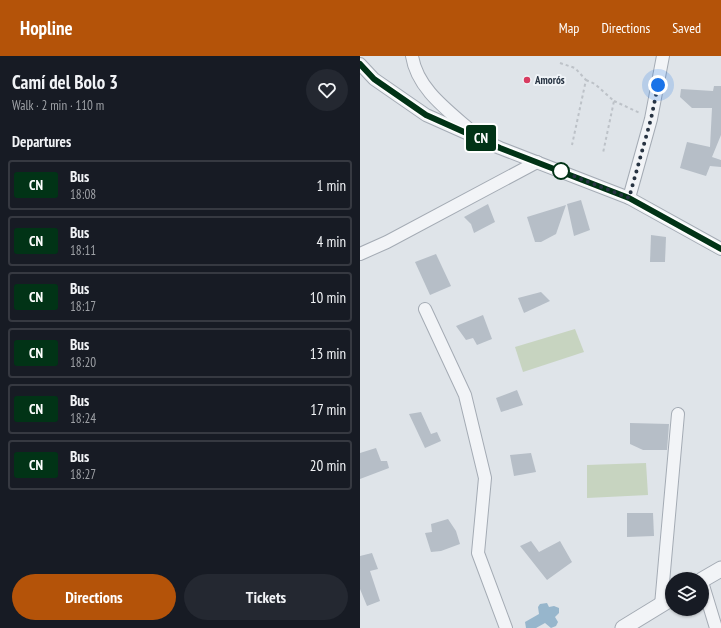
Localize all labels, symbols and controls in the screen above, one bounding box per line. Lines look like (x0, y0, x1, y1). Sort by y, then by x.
text: Hopline (20, 16, 73, 40)
text: Map (559, 19, 579, 37)
text: Directions (601, 19, 650, 37)
text: Saved (672, 19, 701, 37)
button: heart (306, 69, 348, 111)
text: Camí del Bolo 3 (12, 70, 118, 94)
place label: Amorós (534, 73, 565, 87)
marker: Amorós (522, 75, 532, 85)
your location (648, 75, 668, 95)
text: Walk · 2 min · 110 m (12, 97, 104, 114)
line badge: CN (463, 125, 499, 151)
text: CN (474, 129, 488, 147)
text: Departures (12, 132, 71, 151)
unlabelled marker (552, 162, 570, 180)
text: Bus (70, 167, 89, 186)
text: CN (29, 176, 43, 194)
text: 1 min (316, 176, 346, 195)
text: 18:08 (70, 186, 96, 203)
text: Bus (70, 223, 89, 242)
text: CN (29, 232, 43, 250)
text: 4 min (316, 232, 346, 251)
text: 18:11 (70, 242, 96, 259)
text: Bus (70, 279, 89, 298)
text: CN (29, 288, 43, 306)
text: 10 min (310, 288, 346, 307)
text: 18:17 (70, 298, 96, 315)
text: Bus (70, 335, 89, 354)
text: CN (29, 344, 43, 362)
text: 13 min (310, 344, 346, 363)
text: 18:20 (70, 354, 96, 371)
text: Bus (70, 391, 89, 410)
text: CN (29, 400, 43, 418)
text: 17 min (310, 400, 346, 419)
text: 18:24 (70, 410, 96, 427)
text: Bus (70, 447, 89, 466)
text: CN (29, 456, 43, 474)
text: 20 min (310, 456, 346, 475)
text: 18:27 (70, 466, 96, 483)
map controls (665, 572, 709, 616)
button: layers (665, 572, 709, 616)
button: Directions (12, 574, 176, 620)
button: Tickets (184, 574, 348, 620)

